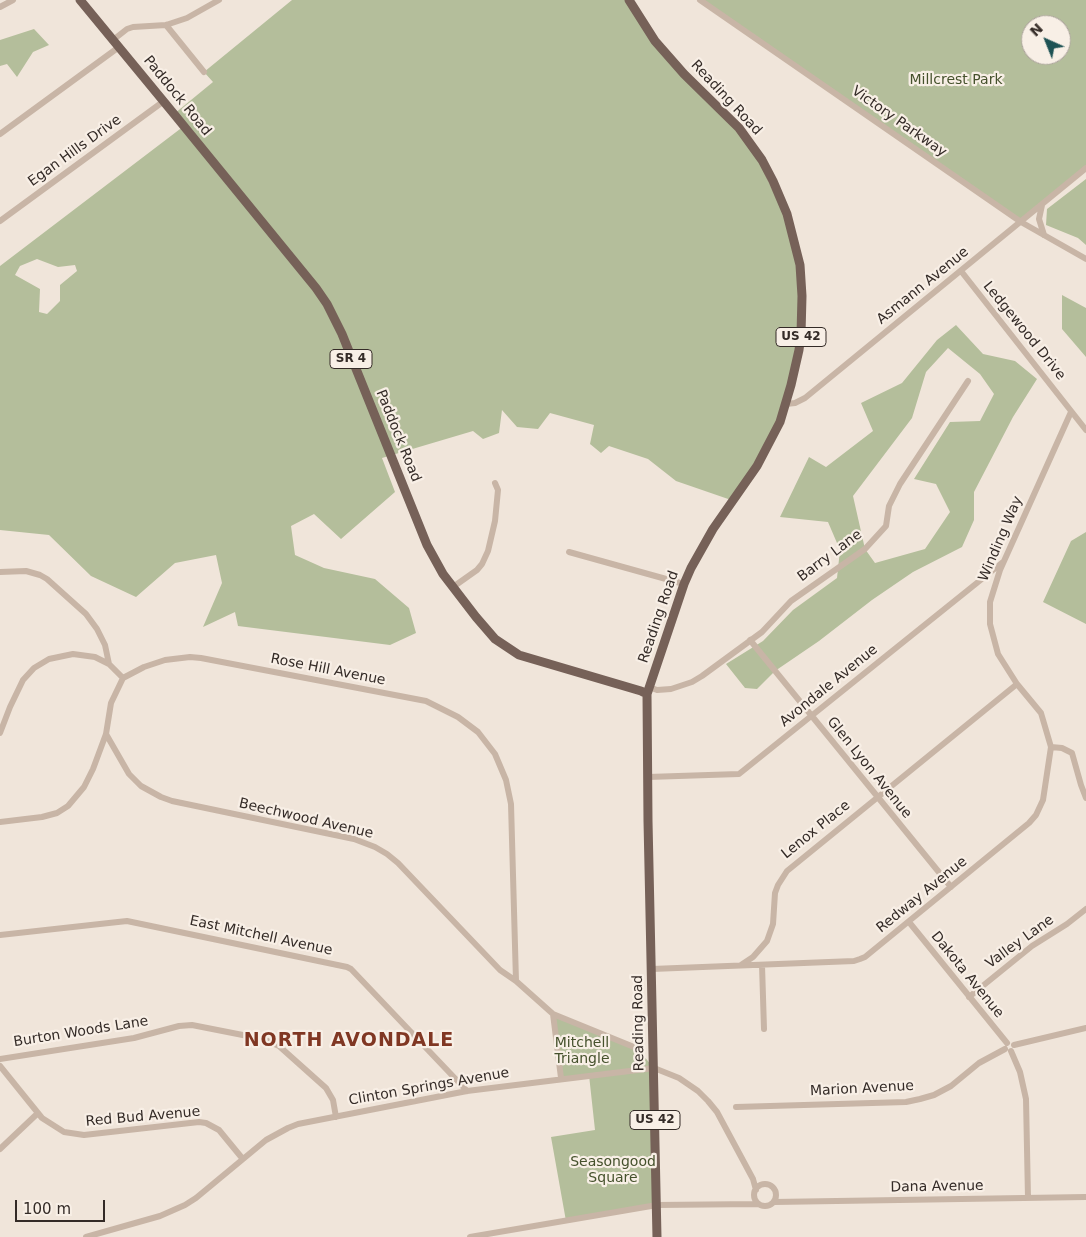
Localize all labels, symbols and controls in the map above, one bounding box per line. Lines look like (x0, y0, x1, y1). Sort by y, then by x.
north arrow (1021, 15, 1071, 65)
text: N (1027, 20, 1046, 40)
street label: Paddock Road (140, 53, 214, 139)
street label: Reading Road (687, 57, 765, 139)
park label: Millcrest Park (910, 72, 1002, 88)
street label: Victory Parkway (848, 83, 950, 161)
street label: Egan Hills Drive (25, 112, 125, 190)
street label: Asmann Avenue (874, 244, 972, 328)
street label: Ledgewood Drive (979, 278, 1069, 384)
road number: US 42 (776, 328, 826, 347)
road number: SR 4 (330, 349, 372, 368)
street label: Paddock Road (372, 387, 424, 485)
street label: Winding Way (975, 494, 1027, 584)
street label: Barry Lane (795, 526, 865, 586)
street label: Reading Road (635, 569, 683, 665)
street label: Avondale Avenue (777, 641, 881, 731)
street label: Rose Hill Avenue (269, 651, 387, 689)
street label: Glen Lyon Avenue (823, 714, 915, 822)
street label: Beechwood Avenue (237, 795, 375, 843)
street label: Lenox Place (778, 797, 854, 863)
street label: Redway Avenue (873, 853, 971, 937)
street label: Valley Lane (983, 912, 1057, 972)
street label: East Mitchell Avenue (188, 913, 334, 959)
street label: Dakota Avenue (927, 928, 1007, 1022)
street label: Reading Road (630, 975, 648, 1071)
street label: Burton Woods Lane (12, 1013, 150, 1051)
district label: NORTH AVONDALE (242, 1030, 456, 1052)
park label: Mitchell Triangle (555, 1035, 609, 1068)
street label: Clinton Springs Avenue (347, 1065, 511, 1109)
street label: Marion Avenue (810, 1078, 914, 1100)
street label: Red Bud Avenue (85, 1104, 201, 1130)
road number: US 42 (630, 1110, 680, 1130)
park label: Seasongood Square (570, 1154, 656, 1186)
street label: Dana Avenue (890, 1178, 984, 1196)
scale bar (18, 1190, 108, 1222)
text: 100 m (23, 1200, 71, 1218)

